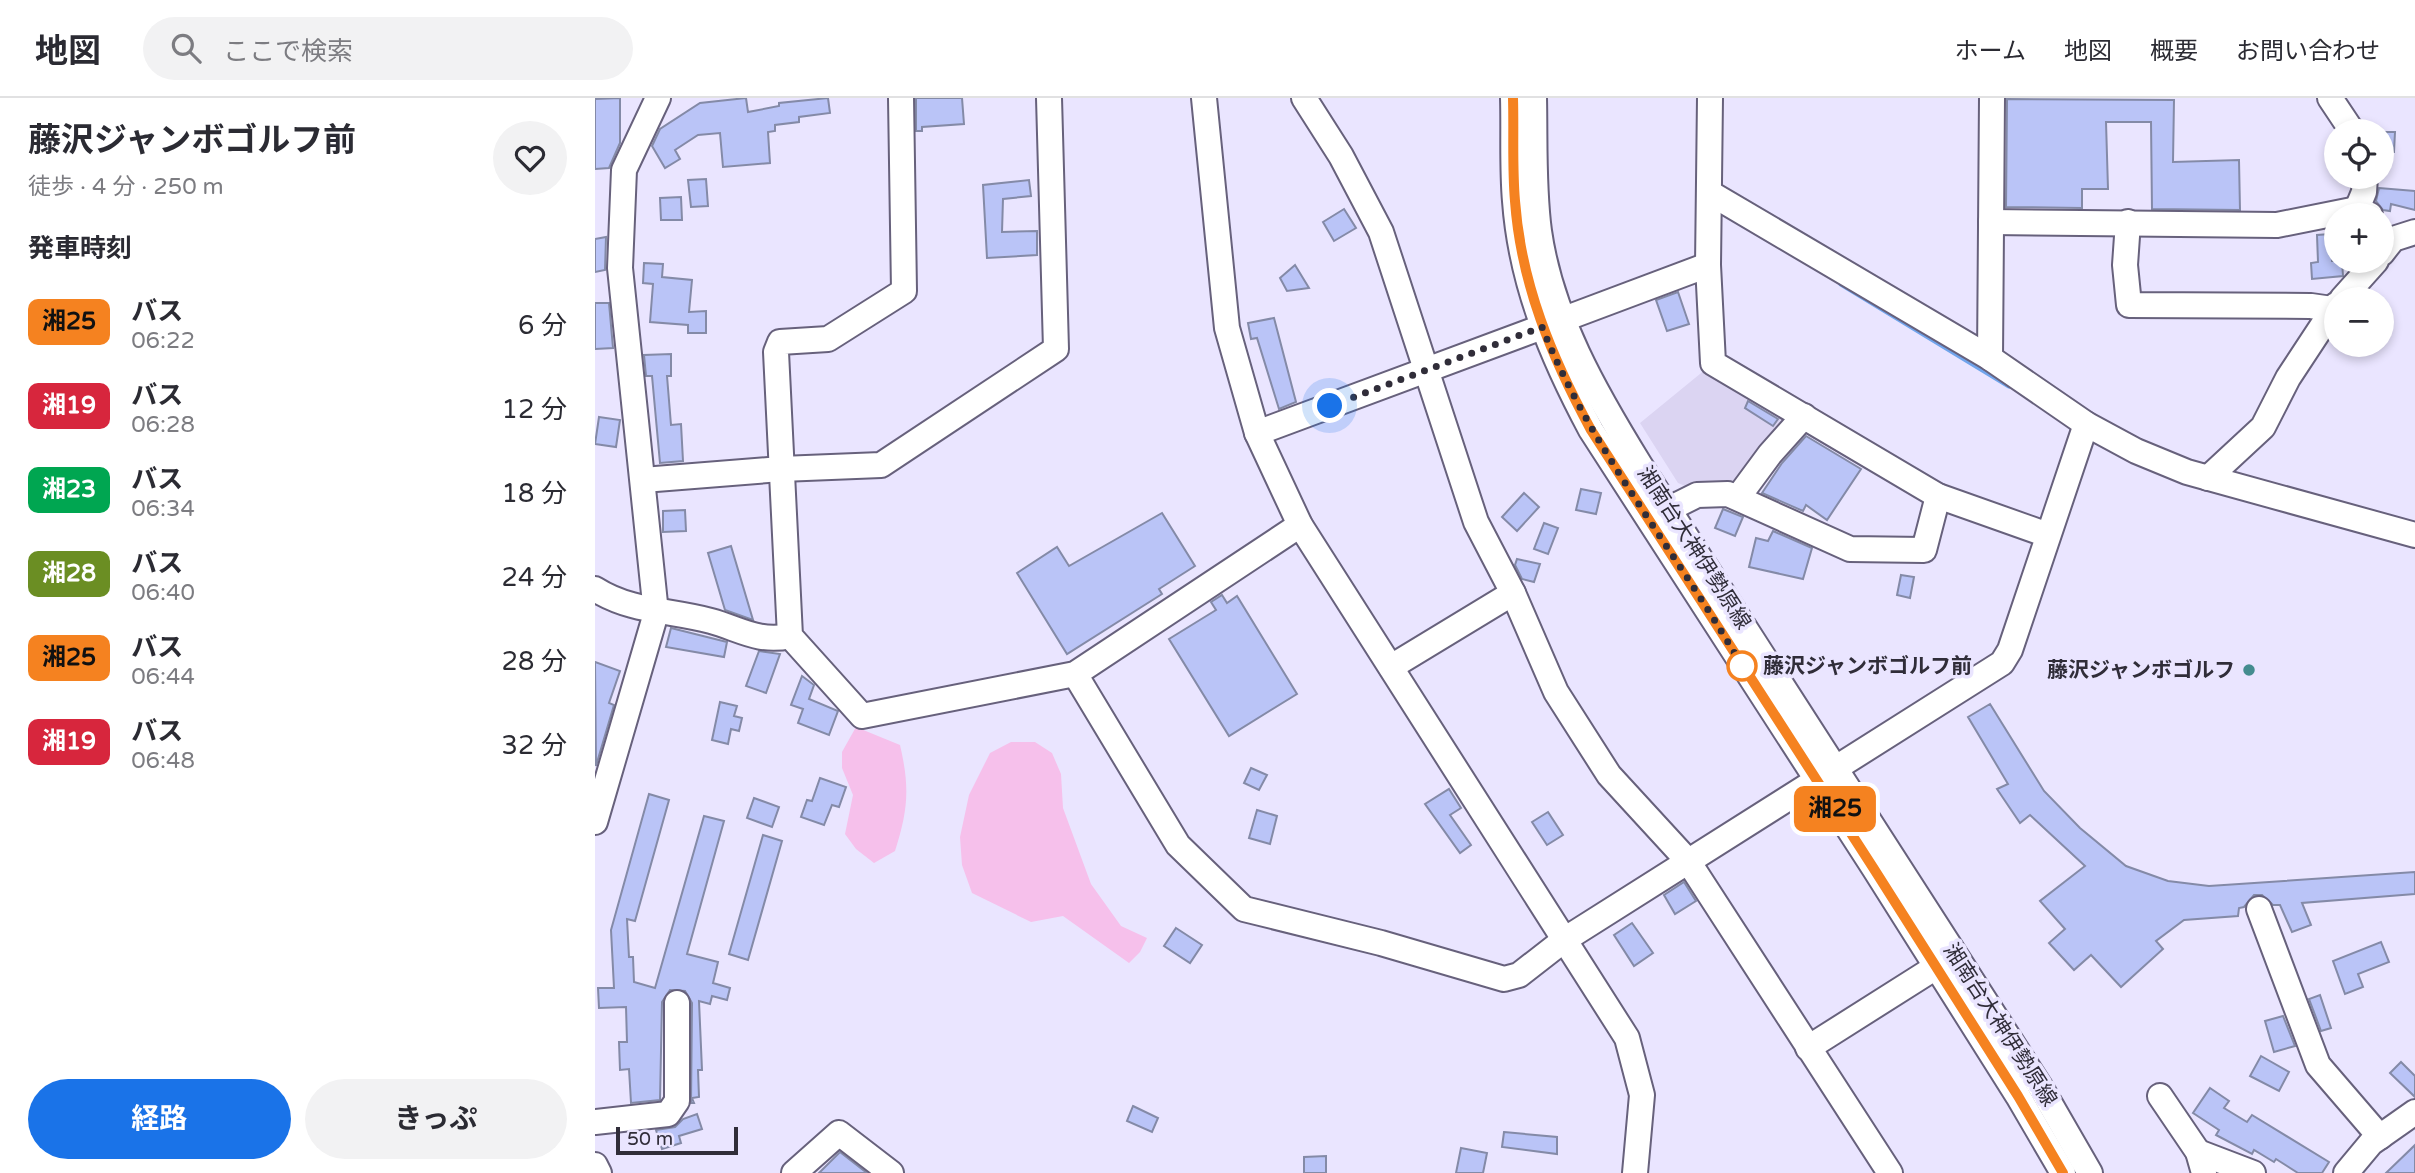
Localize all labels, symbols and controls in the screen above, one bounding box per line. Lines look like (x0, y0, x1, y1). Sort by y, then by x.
search box (143, 17, 633, 80)
icon: search (167, 29, 205, 67)
text: 地図 (35, 32, 101, 71)
text: ここで検索 (223, 36, 353, 67)
text: ホーム (1955, 37, 2026, 66)
text: 地図 (2064, 37, 2112, 66)
text: 概要 (2150, 37, 2198, 66)
text: お問い合わせ (2236, 37, 2380, 66)
map controls (2324, 119, 2394, 357)
button: locate (2324, 119, 2394, 189)
text: 藤沢ジャンボゴルフ前 (28, 121, 356, 160)
button: heart (493, 121, 567, 195)
text: 徒歩 · 4 分 · 250 m (28, 173, 224, 201)
button: + (2324, 203, 2394, 273)
text: 発車時刻 (28, 233, 132, 264)
button: − (2324, 287, 2394, 357)
text: バス (131, 296, 183, 327)
text: 湘25 (42, 307, 96, 336)
text: 6 分 (518, 310, 567, 341)
text: 06:22 (131, 327, 195, 355)
text: バス (131, 380, 183, 411)
your location (1312, 388, 1347, 423)
text: 湘19 (42, 391, 96, 420)
text: 12 分 (502, 394, 567, 425)
text: 06:28 (131, 411, 195, 439)
street label: 湘南台大神伊勢原線 (1632, 462, 1756, 634)
text: バス (131, 464, 183, 495)
text: 湘23 (42, 475, 96, 504)
text: 18 分 (502, 478, 567, 509)
text: 06:34 (131, 495, 195, 523)
text: バス (131, 548, 183, 579)
text: 湘28 (42, 559, 96, 588)
text: 24 分 (502, 562, 567, 593)
text: 06:40 (131, 579, 195, 607)
text: バス (131, 632, 183, 663)
text: 湘25 (42, 643, 96, 672)
text: 28 分 (502, 646, 567, 677)
marker: 藤沢ジャンボゴルフ前 (1727, 651, 1757, 681)
place label: 藤沢ジャンボゴルフ前 (1763, 654, 1972, 679)
place label: 藤沢ジャンボゴルフ (2047, 658, 2235, 683)
marker: 藤沢ジャンボゴルフ (2241, 662, 2257, 678)
text: 06:44 (131, 663, 195, 691)
text: バス (131, 716, 183, 747)
text: 湘19 (42, 727, 96, 756)
text: 32 分 (502, 730, 567, 761)
text: 06:48 (131, 747, 195, 775)
line badge: 湘25 (1795, 786, 1875, 832)
text: 湘25 (1808, 794, 1862, 823)
street label: 湘南台大神伊勢原線 (1938, 939, 2062, 1111)
button: 経路 (28, 1079, 291, 1159)
button: きっぷ (305, 1079, 567, 1159)
scale bar (616, 1124, 739, 1156)
text: 50 m (627, 1128, 673, 1150)

